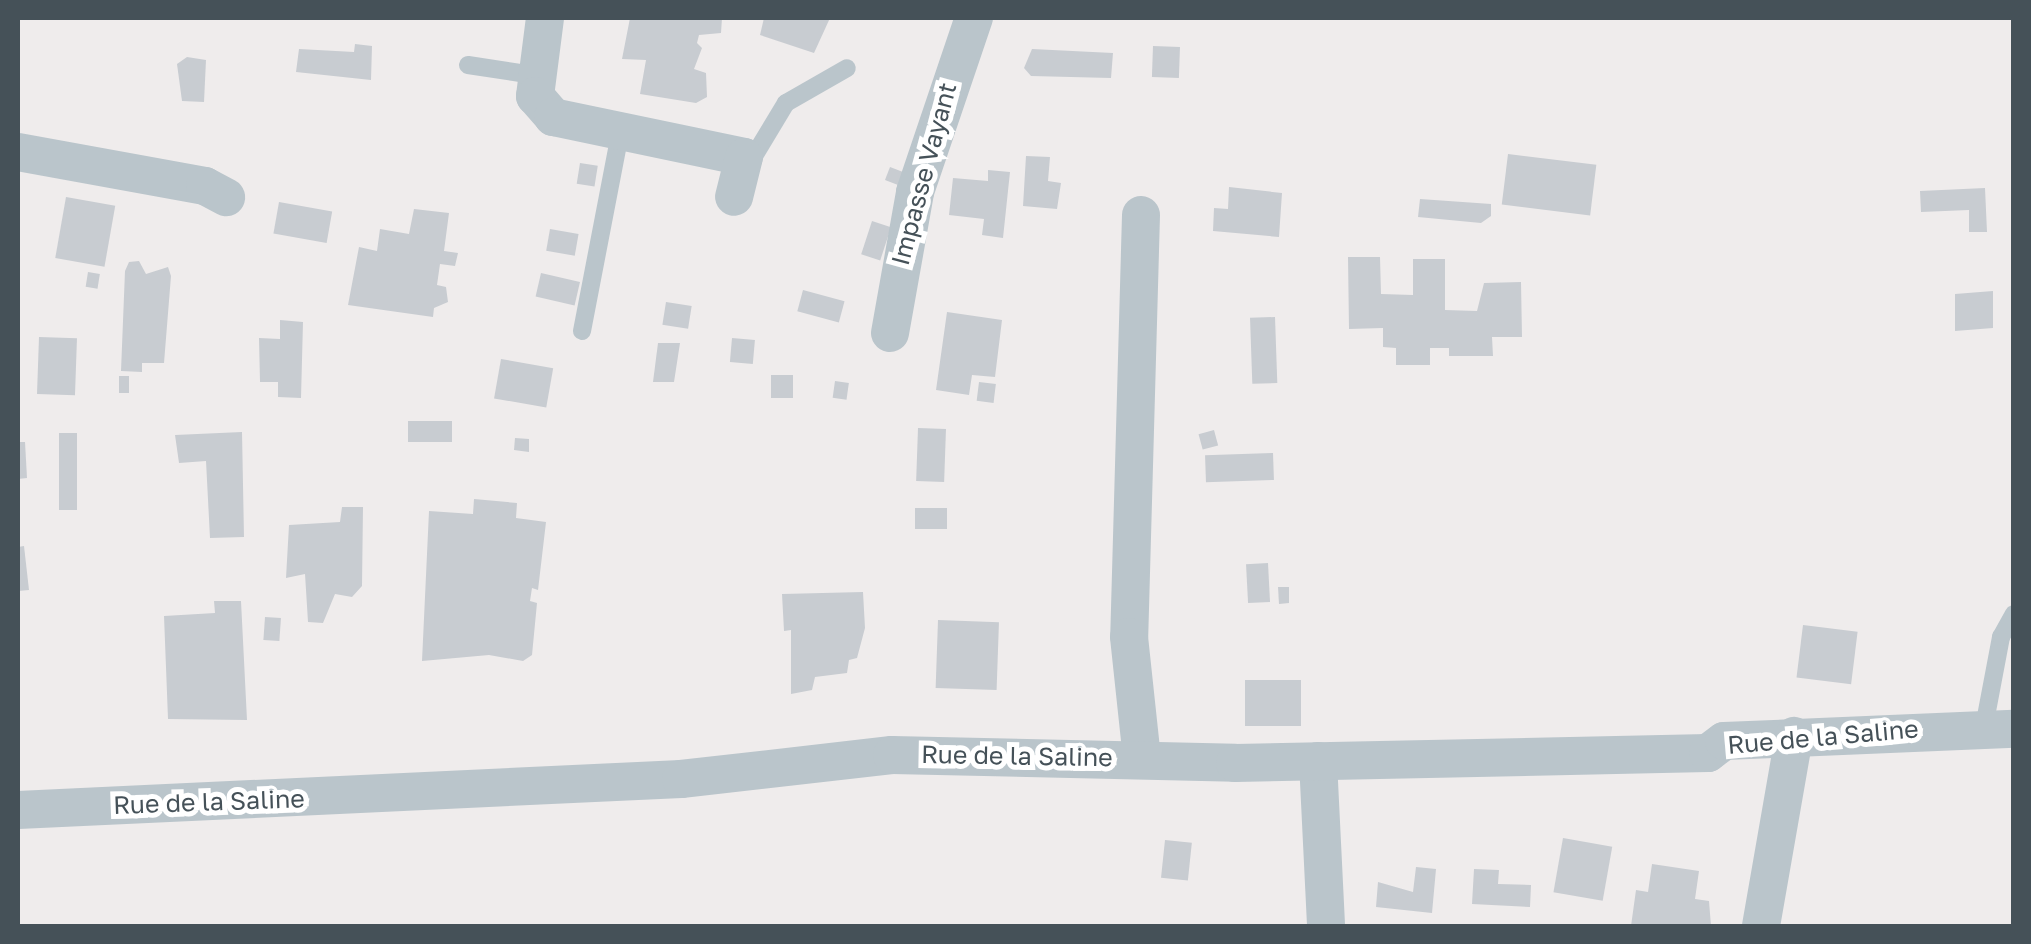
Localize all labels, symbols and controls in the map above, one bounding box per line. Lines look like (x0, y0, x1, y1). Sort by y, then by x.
street label: Impasse Vayant (885, 79, 963, 269)
street label: Rue de la Saline (1726, 714, 1920, 760)
street label: Rue de la Saline (921, 739, 1113, 773)
street label: Rue de la Saline (113, 784, 305, 820)

